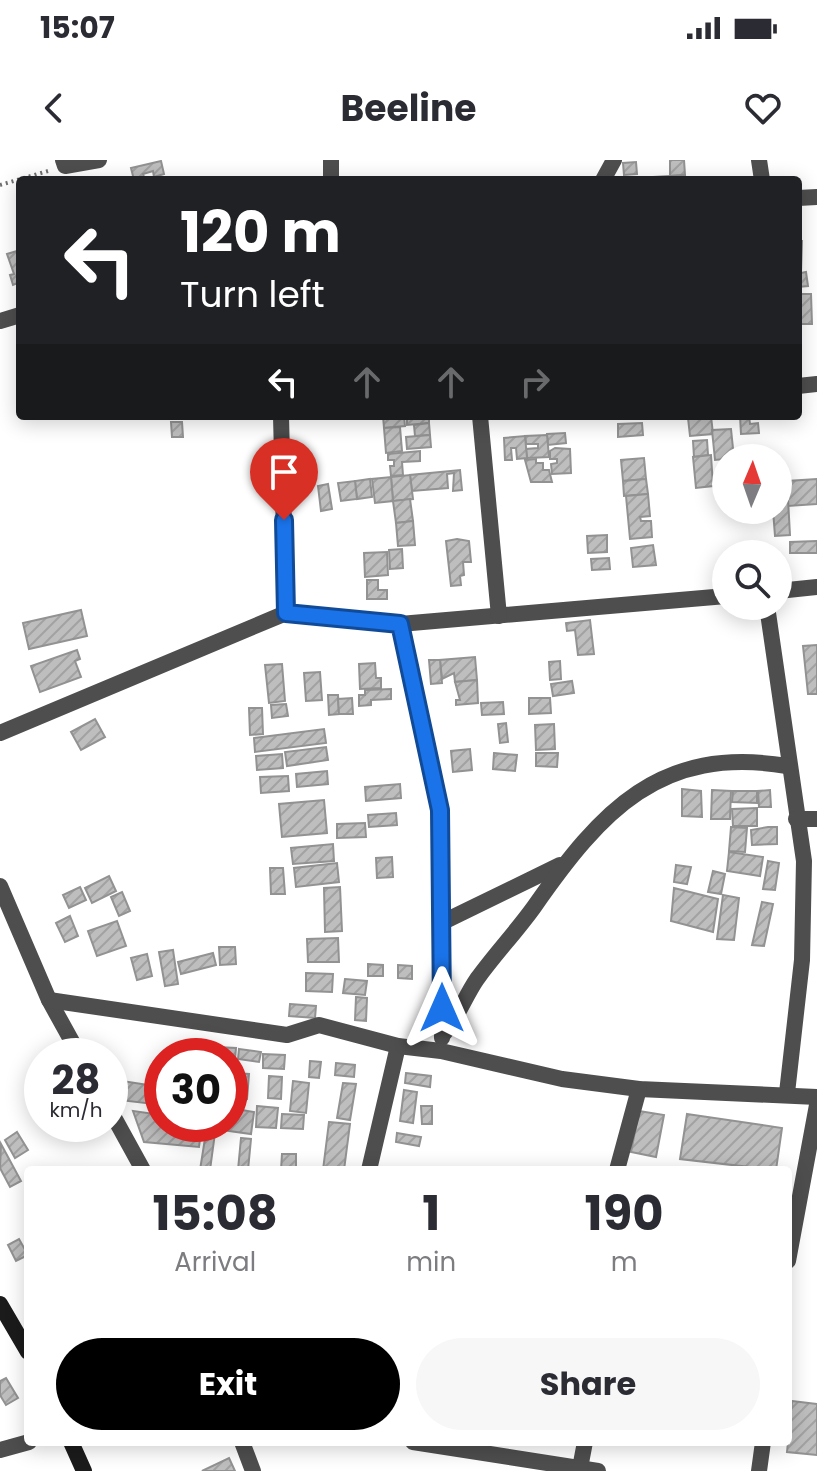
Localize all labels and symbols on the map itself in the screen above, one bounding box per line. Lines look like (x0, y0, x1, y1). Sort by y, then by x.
pin (250, 438, 318, 520)
north arrow (712, 444, 792, 524)
position arrow (400, 966, 484, 1050)
speed limit sign: 30 (144, 1038, 248, 1142)

